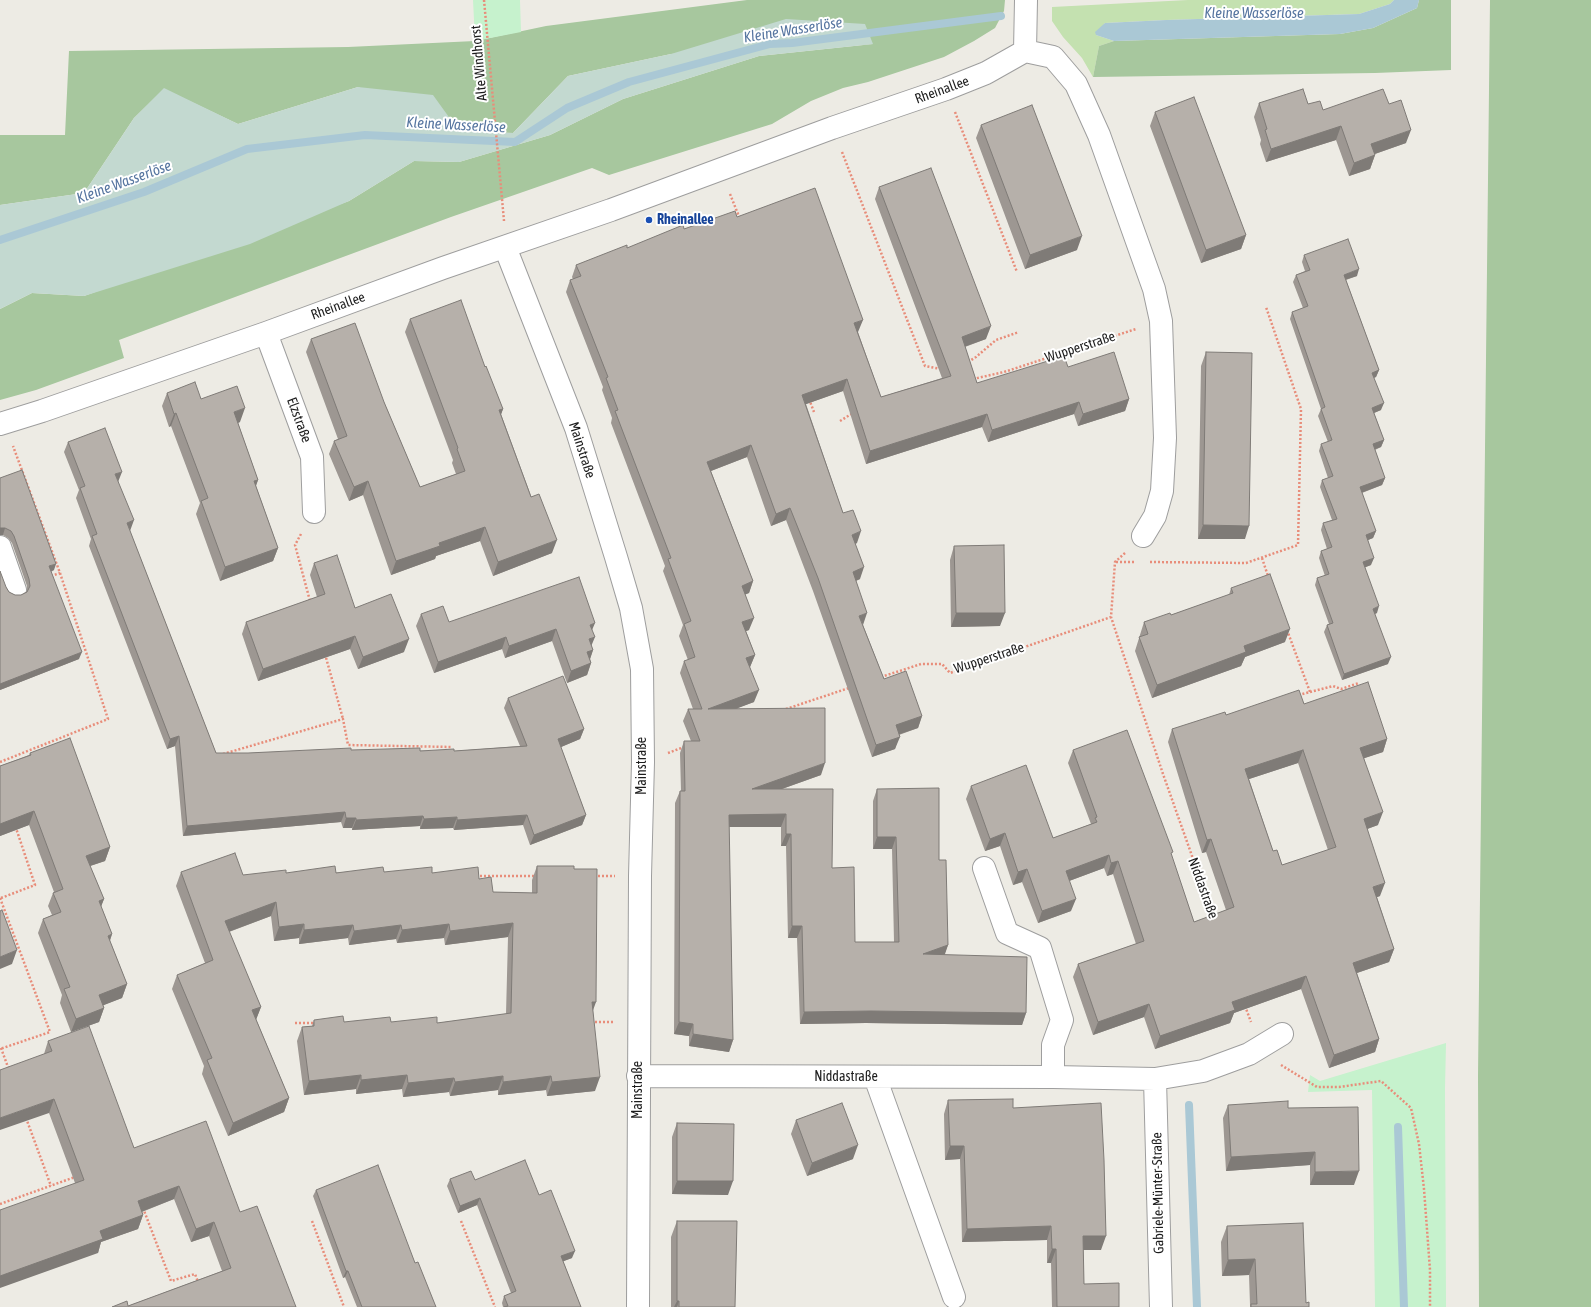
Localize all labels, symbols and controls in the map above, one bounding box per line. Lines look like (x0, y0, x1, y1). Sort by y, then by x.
water label: Kleine Wasserlöse (1204, 4, 1304, 22)
water label: Kleine Wasserlöse (742, 13, 844, 47)
street label: Alte Windhorst (467, 24, 491, 102)
street label: Rheinallee (913, 72, 971, 108)
water label: Kleine Wasserlöse (406, 113, 506, 137)
water label: Kleine Wasserlöse (74, 157, 174, 207)
place label: Rheinallee (657, 212, 714, 228)
marker: Rheinallee (644, 215, 654, 225)
street label: Rheinallee (309, 288, 367, 324)
street label: Wupperstraße (1043, 328, 1117, 366)
street label: Elzstraße (283, 395, 315, 445)
street label: Mainstraße (565, 420, 599, 480)
street label: Wupperstraße (952, 639, 1026, 677)
street label: Mainstraße (634, 737, 650, 795)
street label: Niddastraße (1184, 855, 1222, 921)
street label: Mainstraße (630, 1061, 646, 1119)
street label: Niddastraße (814, 1069, 878, 1085)
street label: Gabriele-Münter-Straße (1149, 1132, 1167, 1254)

